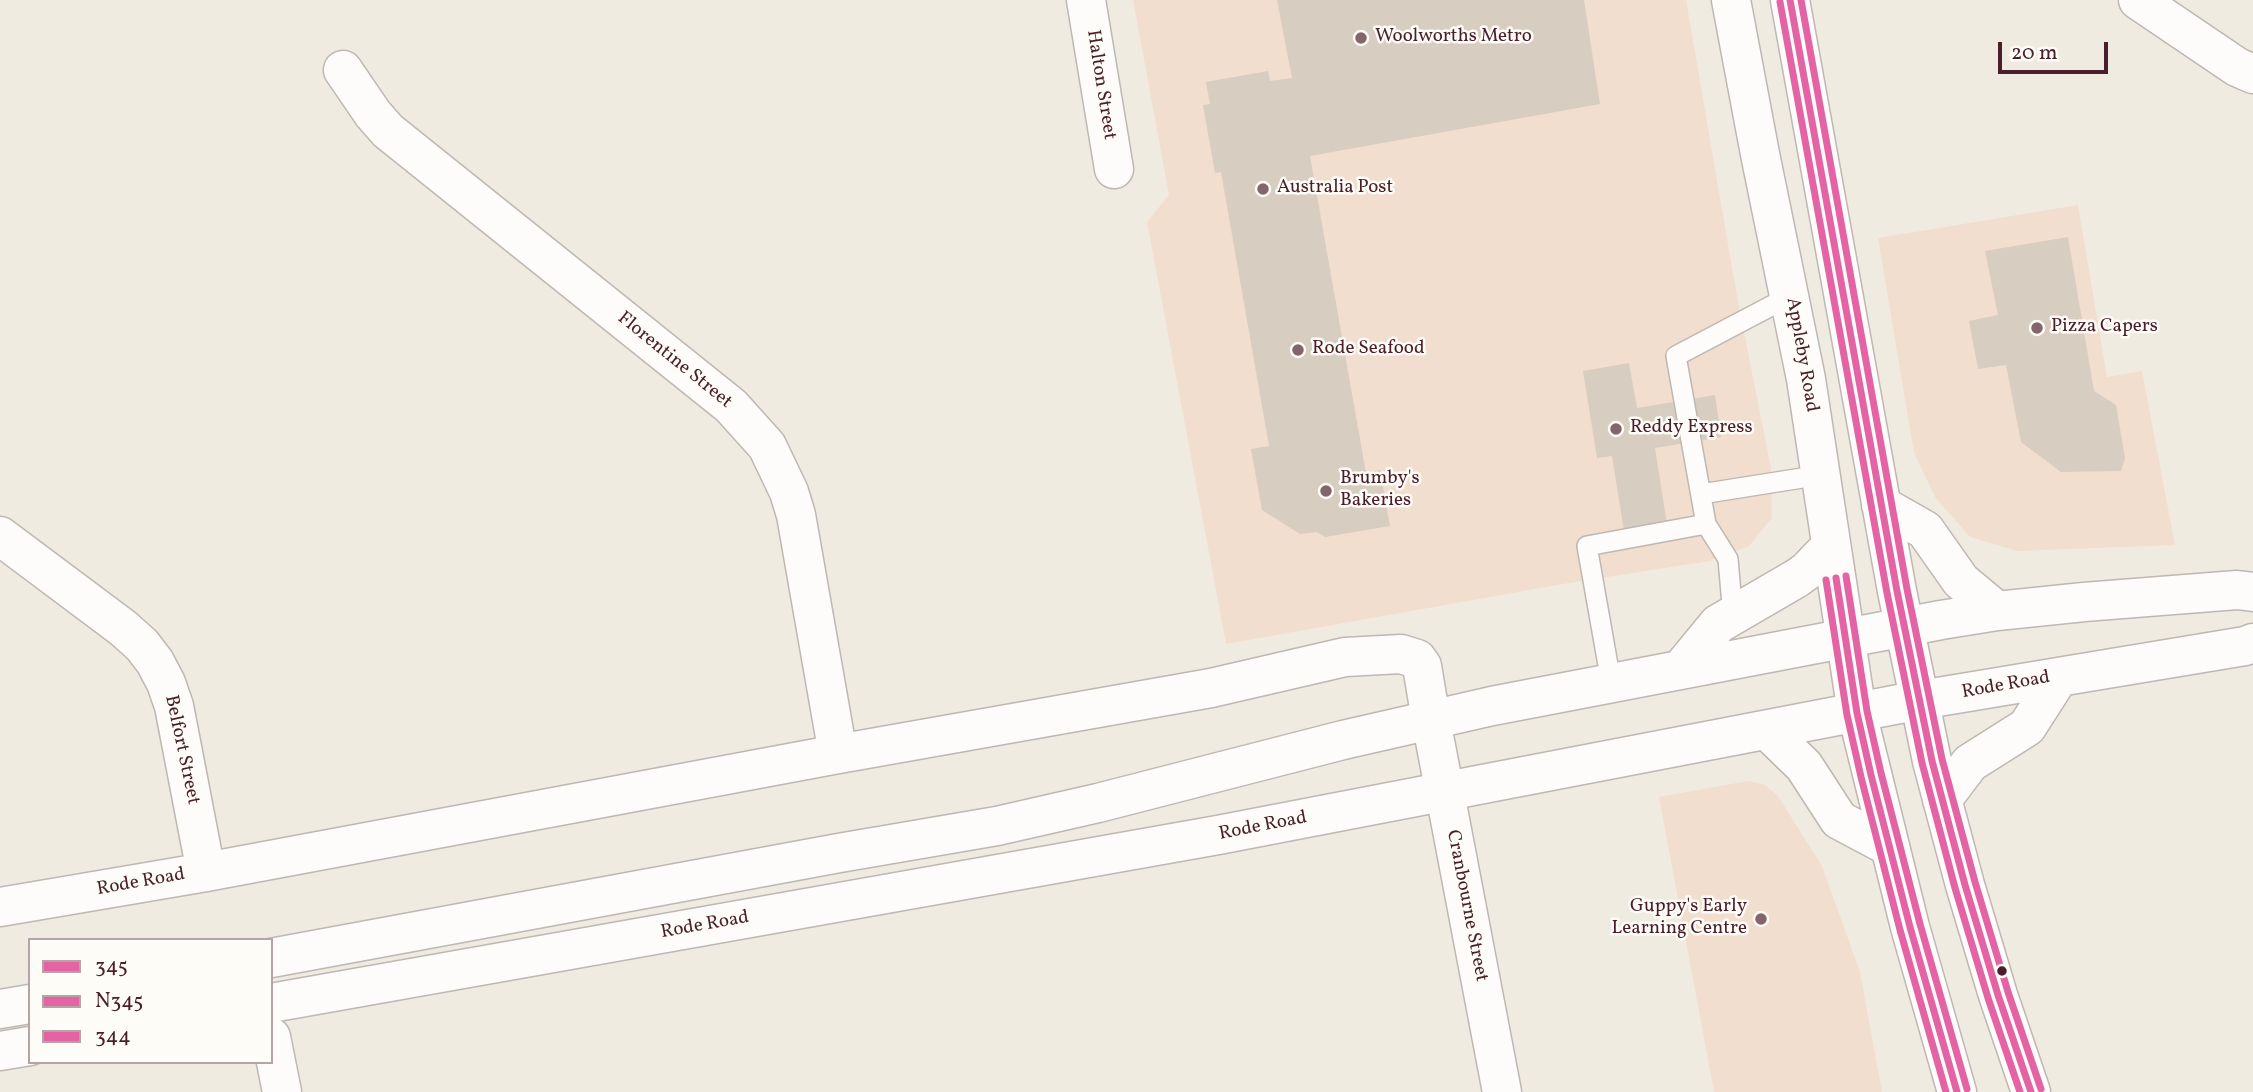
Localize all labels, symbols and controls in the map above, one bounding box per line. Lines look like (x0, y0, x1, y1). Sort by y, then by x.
place label: Woolworths Metro (1375, 27, 1532, 49)
street label: Halton Street (1080, 28, 1120, 142)
scale bar (2001, 28, 2111, 72)
marker: Woolworths Metro (1353, 30, 1369, 46)
text: 20 m (2011, 39, 2057, 68)
place label: Australia Post (1277, 178, 1393, 200)
marker: Australia Post (1255, 181, 1271, 197)
street label: Appleby Road (1780, 296, 1822, 414)
street label: Florentine Street (612, 308, 736, 414)
place label: Pizza Capers (2051, 317, 2158, 339)
marker: Pizza Capers (2029, 320, 2045, 336)
place label: Rode Seafood (1312, 339, 1425, 361)
marker: Rode Seafood (1290, 342, 1306, 358)
place label: Reddy Express (1630, 418, 1753, 440)
marker: Reddy Express (1608, 421, 1624, 437)
place label: Brumby's Bakeries (1340, 469, 1420, 513)
marker: Brumby's Bakeries (1318, 483, 1334, 499)
street label: Rode Road (1960, 667, 2052, 705)
street label: Belfort Street (158, 693, 204, 807)
street label: Rode Road (1217, 807, 1309, 847)
street label: Cranbourne Street (1440, 828, 1492, 984)
street label: Rode Road (95, 864, 187, 902)
place label: Guppy's Early Learning Centre (1612, 897, 1747, 941)
street label: Rode Road (659, 907, 751, 945)
marker: Guppy's Early Learning Centre (1753, 911, 1769, 927)
legend (28, 938, 273, 1064)
text: 345 (95, 952, 128, 981)
unlabelled marker (1995, 964, 2009, 978)
text: N345 (95, 987, 143, 1016)
text: 344 (95, 1022, 131, 1051)

